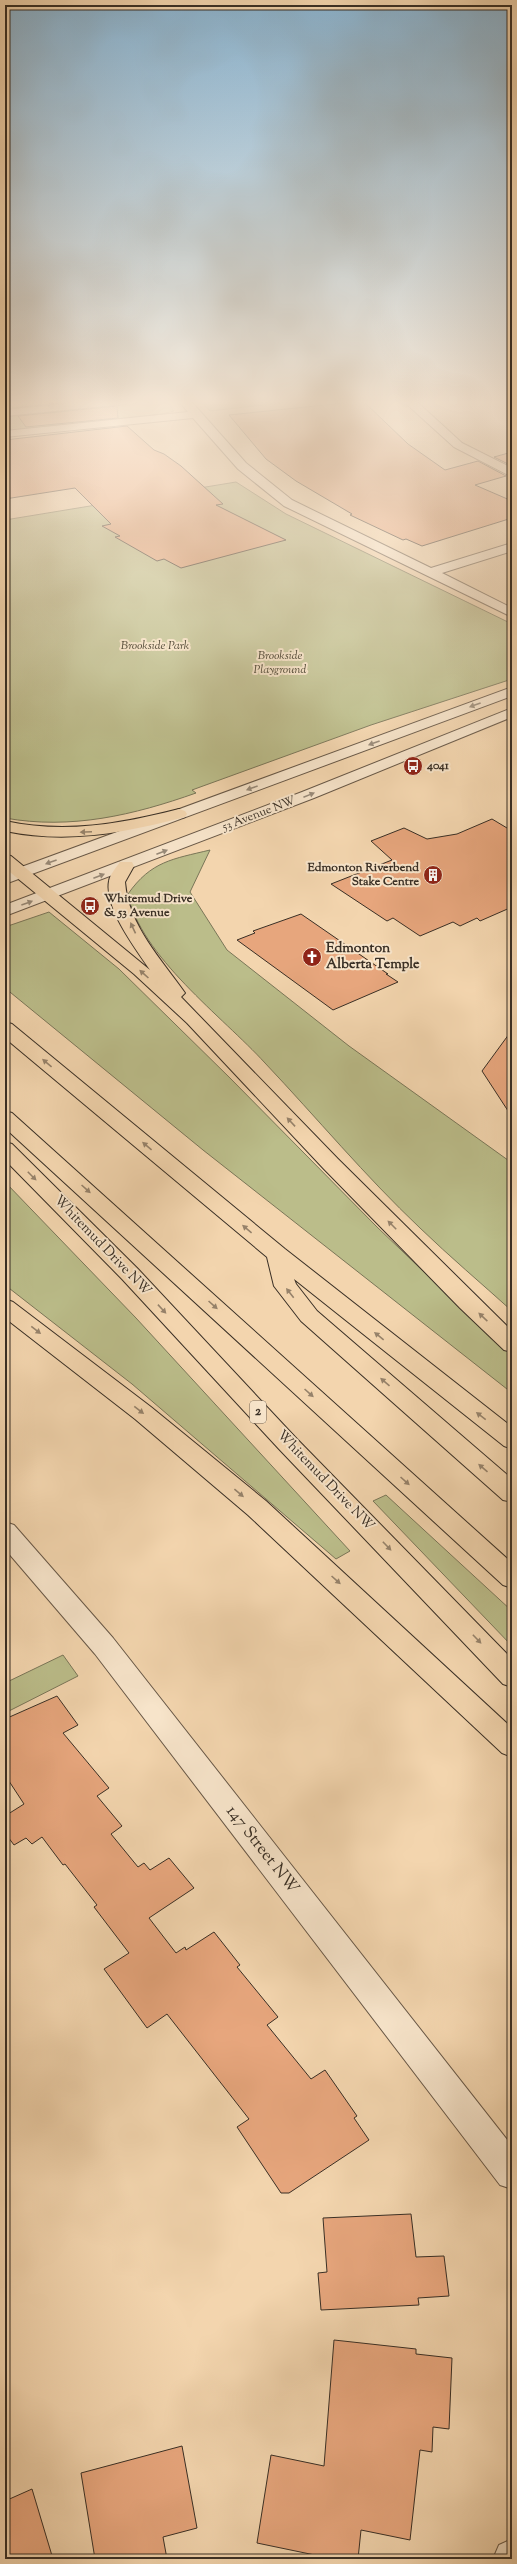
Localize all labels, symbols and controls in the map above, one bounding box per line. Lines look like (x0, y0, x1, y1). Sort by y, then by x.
park label: Brookside Park (121, 637, 190, 655)
park label: Brookside Playground (253, 647, 307, 679)
one-way arrow (469, 702, 481, 708)
one-way arrow (367, 740, 379, 746)
bus stop icon: 4041 (402, 755, 424, 777)
place label: 4041 (426, 757, 450, 775)
one-way arrow (245, 785, 257, 791)
one-way arrow (304, 791, 316, 797)
street label: 53 Avenue NW (219, 792, 299, 837)
one-way arrow (80, 829, 92, 836)
one-way arrow (156, 848, 168, 854)
place label: Edmonton Riverbend Stake Centre (307, 859, 419, 891)
one-way arrow (44, 860, 56, 866)
building icon: Edmonton Riverbend Stake Centre (422, 864, 444, 886)
one-way arrow (93, 872, 105, 878)
place label: Whitemud Drive & 53 Avenue (103, 890, 193, 922)
bus stop icon: Whitemud Drive & 53 Avenue (79, 895, 101, 917)
one-way arrow (22, 899, 34, 905)
one-way arrow (130, 923, 136, 934)
place label: Edmonton Alberta Temple (326, 939, 420, 975)
church icon: Edmonton Alberta Temple (301, 946, 323, 968)
one-way arrow (139, 970, 148, 979)
one-way arrow (42, 1058, 52, 1067)
one-way arrow (287, 1117, 296, 1126)
one-way arrow (141, 1141, 152, 1150)
one-way arrow (28, 1171, 37, 1181)
one-way arrow (81, 1185, 92, 1194)
street label: Whitemud Drive NW (49, 1191, 156, 1301)
one-way arrow (387, 1220, 396, 1230)
one-way arrow (241, 1224, 252, 1233)
one-way arrow (286, 1288, 295, 1299)
one-way arrow (208, 1301, 219, 1310)
one-way arrow (158, 1304, 167, 1314)
one-way arrow (479, 1313, 488, 1322)
one-way arrow (30, 1326, 41, 1335)
one-way arrow (373, 1332, 384, 1341)
one-way arrow (379, 1378, 390, 1387)
one-way arrow (305, 1388, 314, 1397)
road number: 2 (250, 1401, 266, 1423)
one-way arrow (134, 1405, 144, 1413)
one-way arrow (476, 1412, 487, 1421)
street label: Whitemud Drive NW (272, 1426, 379, 1536)
one-way arrow (477, 1463, 488, 1472)
one-way arrow (400, 1476, 411, 1485)
one-way arrow (234, 1488, 244, 1497)
one-way arrow (382, 1541, 391, 1551)
one-way arrow (331, 1575, 341, 1584)
one-way arrow (472, 1634, 482, 1644)
street label: 147 Street NW (220, 1801, 304, 1899)

